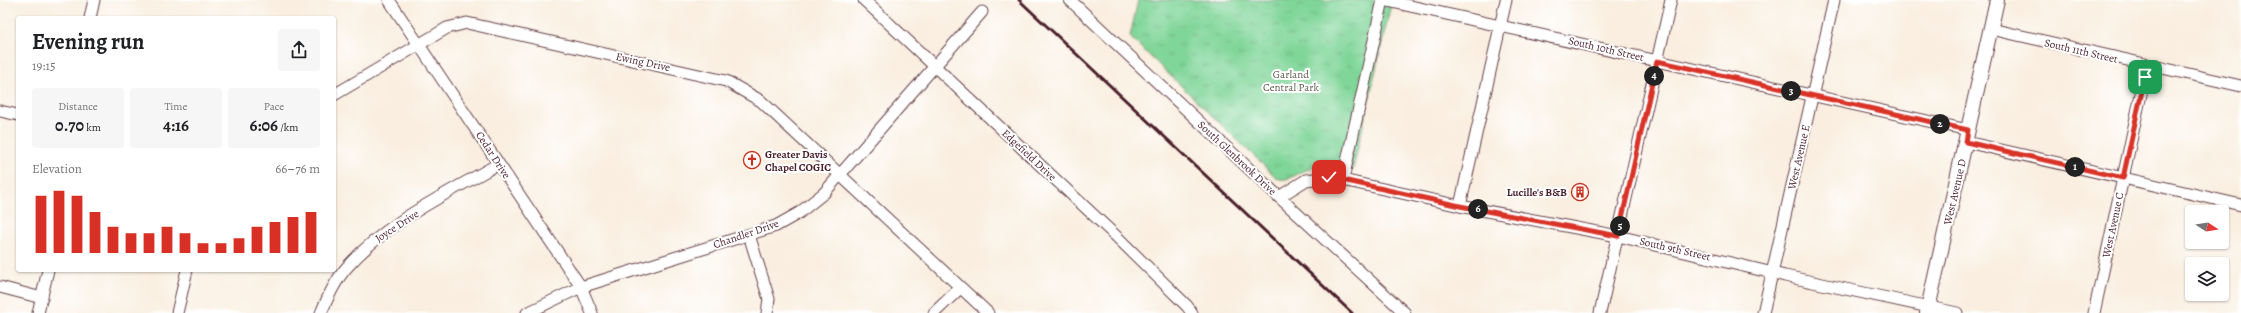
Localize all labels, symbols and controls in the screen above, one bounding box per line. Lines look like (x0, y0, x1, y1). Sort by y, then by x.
text: Evening run (32, 27, 144, 57)
button: share (278, 29, 320, 71)
street label: South 10th Street (1567, 33, 1646, 65)
street label: South 11th Street (2043, 35, 2120, 67)
street label: Ewing Drive (614, 49, 672, 75)
text: 19:15 (32, 57, 56, 74)
pin (2128, 60, 2162, 94)
pin: 4 (1644, 66, 1664, 86)
icon: arrive (2134, 66, 2156, 88)
park label: Garland Central Park (1263, 67, 1320, 95)
text: 4 (1651, 68, 1657, 83)
pin: 3 (1781, 81, 1801, 101)
text: 3 (1789, 83, 1793, 98)
text: Distance (58, 99, 98, 114)
text: Time (165, 99, 187, 114)
text: Pace (264, 99, 284, 114)
text: 0.70 (55, 114, 84, 137)
text: 4:16 (163, 114, 189, 137)
text: 6:06 (250, 114, 278, 137)
pin: 2 (1930, 114, 1950, 134)
text: 2 (1937, 116, 1943, 131)
street label: South Glenbrook Drive (1194, 118, 1280, 199)
text: km (84, 120, 101, 135)
text: /km (278, 120, 298, 135)
street label: West Avenue E (1784, 123, 1814, 192)
street label: Edgefield Drive (998, 126, 1060, 184)
street label: Cedar Drive (472, 128, 514, 182)
place label: Greater Davis Chapel COGIC (765, 147, 831, 175)
church icon: Greater Davis Chapel COGIC (742, 150, 762, 170)
street label: West Avenue D (1940, 157, 1970, 227)
pin: 1 (2065, 157, 2085, 177)
text: 1 (2073, 159, 2077, 174)
text: Elevation (32, 160, 82, 177)
text: 66–76 m (275, 160, 320, 177)
pin (1312, 160, 1346, 194)
icon: check (1318, 166, 1340, 188)
building icon: Lucille's B&B (1570, 182, 1590, 202)
place label: Lucille's B&B (1507, 185, 1567, 200)
street label: West Avenue C (2099, 191, 2127, 260)
pin: 6 (1468, 199, 1488, 219)
text: 6 (1475, 201, 1481, 216)
north arrow (2185, 205, 2229, 249)
map controls (2185, 205, 2229, 301)
street label: Joyce Drive (372, 206, 422, 246)
street label: Chandler Drive (711, 216, 781, 252)
pin: 5 (1610, 216, 1630, 236)
text: 5 (1618, 218, 1622, 233)
street label: South 9th Street (1638, 234, 1712, 265)
button: layers (2185, 257, 2229, 301)

